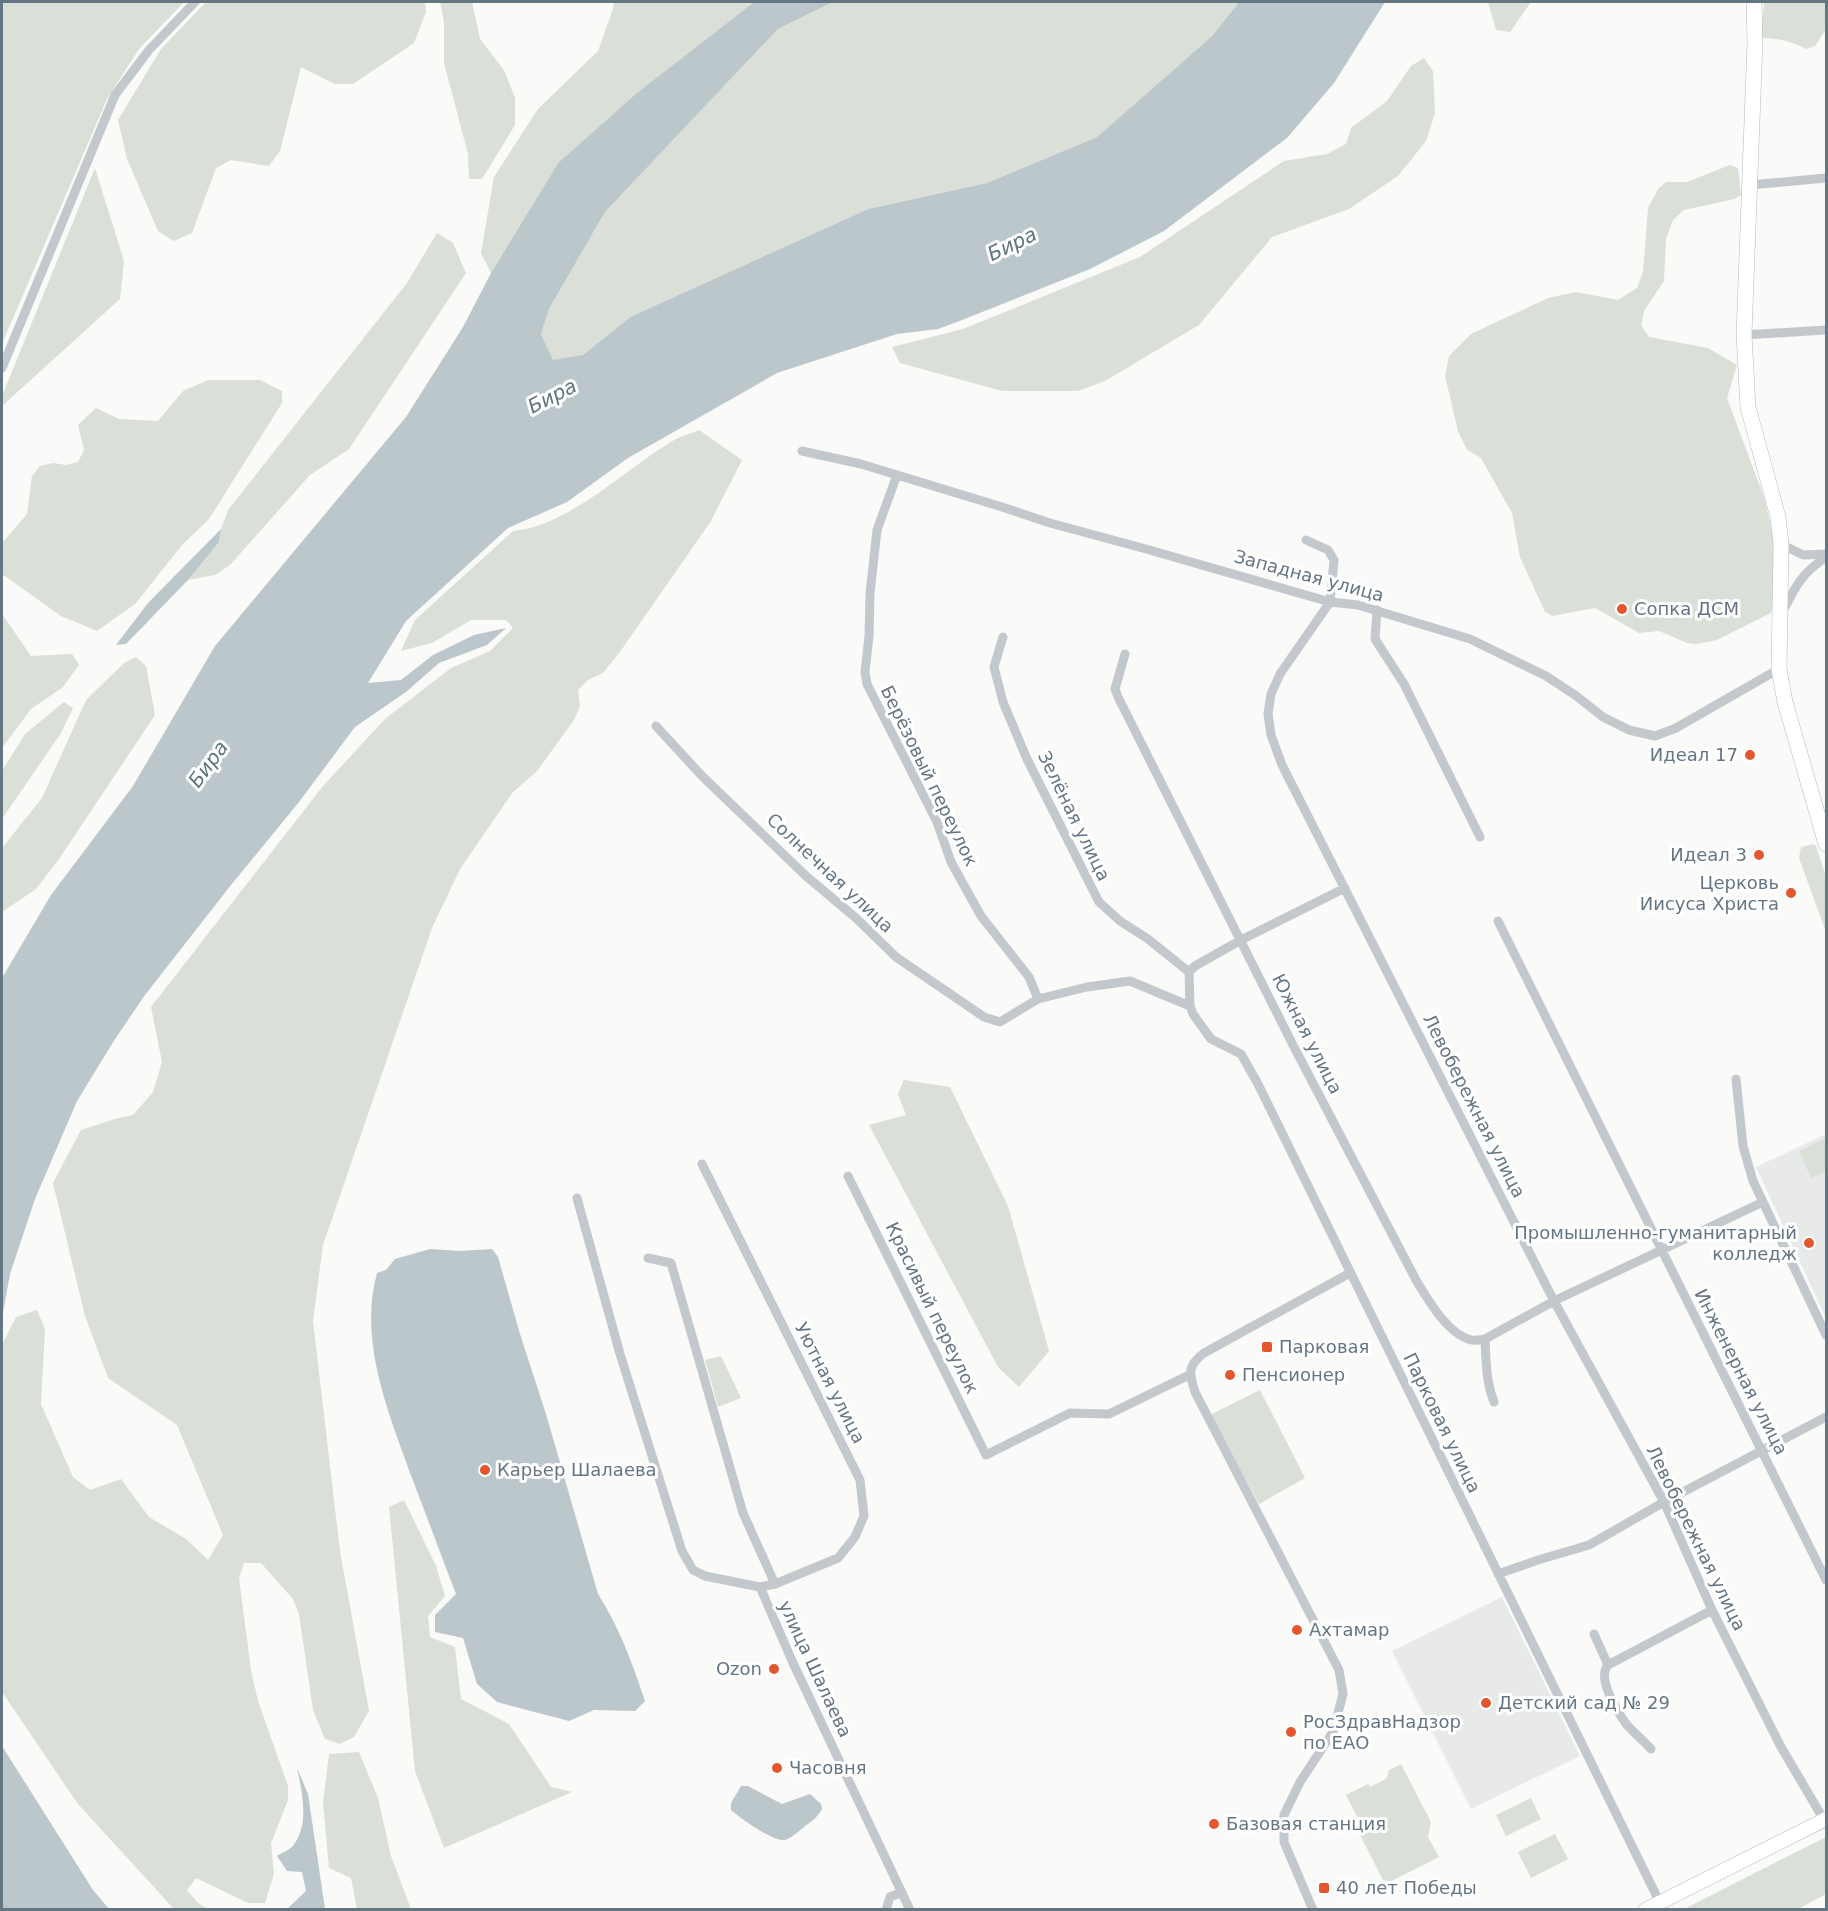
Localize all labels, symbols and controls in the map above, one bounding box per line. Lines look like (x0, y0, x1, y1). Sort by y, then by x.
water label: Бира (984, 222, 1040, 266)
water label: Бира (524, 374, 580, 418)
street label: Западная улица (1232, 545, 1386, 606)
place label: Сопка ДСМ (1634, 598, 1739, 619)
marker: Сопка ДСМ (1615, 602, 1629, 616)
street label: Берёзовый переулок (877, 682, 982, 870)
water label: Бира (183, 736, 233, 792)
place label: Идеал 17 (1650, 744, 1738, 765)
street label: Зелёная улица (1034, 748, 1115, 884)
marker: Идеал 17 (1743, 748, 1757, 762)
street label: Солнечная улица (763, 809, 898, 937)
place label: Идеал 3 (1670, 844, 1747, 865)
marker: Идеал 3 (1752, 848, 1766, 862)
place label: Церковь Иисуса Христа (1640, 872, 1779, 914)
marker: Церковь Иисуса Христа (1784, 886, 1798, 900)
street label: Южная улица (1268, 970, 1347, 1097)
street label: Левобережная улица (1419, 1010, 1530, 1201)
street label: Красивый переулок (882, 1218, 983, 1397)
place label: Промышленно-гуманитарный колледж (1514, 1222, 1797, 1264)
marker: Промышленно-гуманитарный колледж (1802, 1236, 1816, 1250)
street label: Инженерная улица (1690, 1285, 1792, 1458)
street label: Уютная улица (791, 1319, 870, 1447)
place label: Парковая (1279, 1336, 1369, 1357)
marker: Парковая (1260, 1340, 1274, 1354)
street label: Парковая улица (1399, 1349, 1485, 1496)
place label: Пенсионер (1242, 1364, 1345, 1385)
marker: Пенсионер (1223, 1368, 1237, 1382)
street label: Левобережная улица (1642, 1442, 1751, 1634)
place label: Карьер Шалаева (497, 1459, 657, 1480)
marker: Карьер Шалаева (478, 1463, 492, 1477)
street label: улица Шалаева (775, 1597, 856, 1740)
place label: Ахтамар (1309, 1619, 1390, 1640)
marker: Ахтамар (1290, 1623, 1304, 1637)
place label: Ozon (716, 1658, 762, 1679)
marker: Ozon (767, 1662, 781, 1676)
place label: Детский сад № 29 (1498, 1692, 1670, 1713)
marker: Детский сад № 29 (1479, 1696, 1493, 1710)
place label: РосЗдравНадзор по ЕАО (1303, 1711, 1461, 1753)
marker: РосЗдравНадзор по ЕАО (1284, 1725, 1298, 1739)
place label: Часовня (789, 1757, 866, 1778)
marker: Часовня (770, 1761, 784, 1775)
place label: Базовая станция (1226, 1813, 1386, 1834)
marker: Базовая станция (1207, 1817, 1221, 1831)
place label: 40 лет Победы (1336, 1877, 1477, 1898)
marker: 40 лет Победы (1317, 1881, 1331, 1895)

